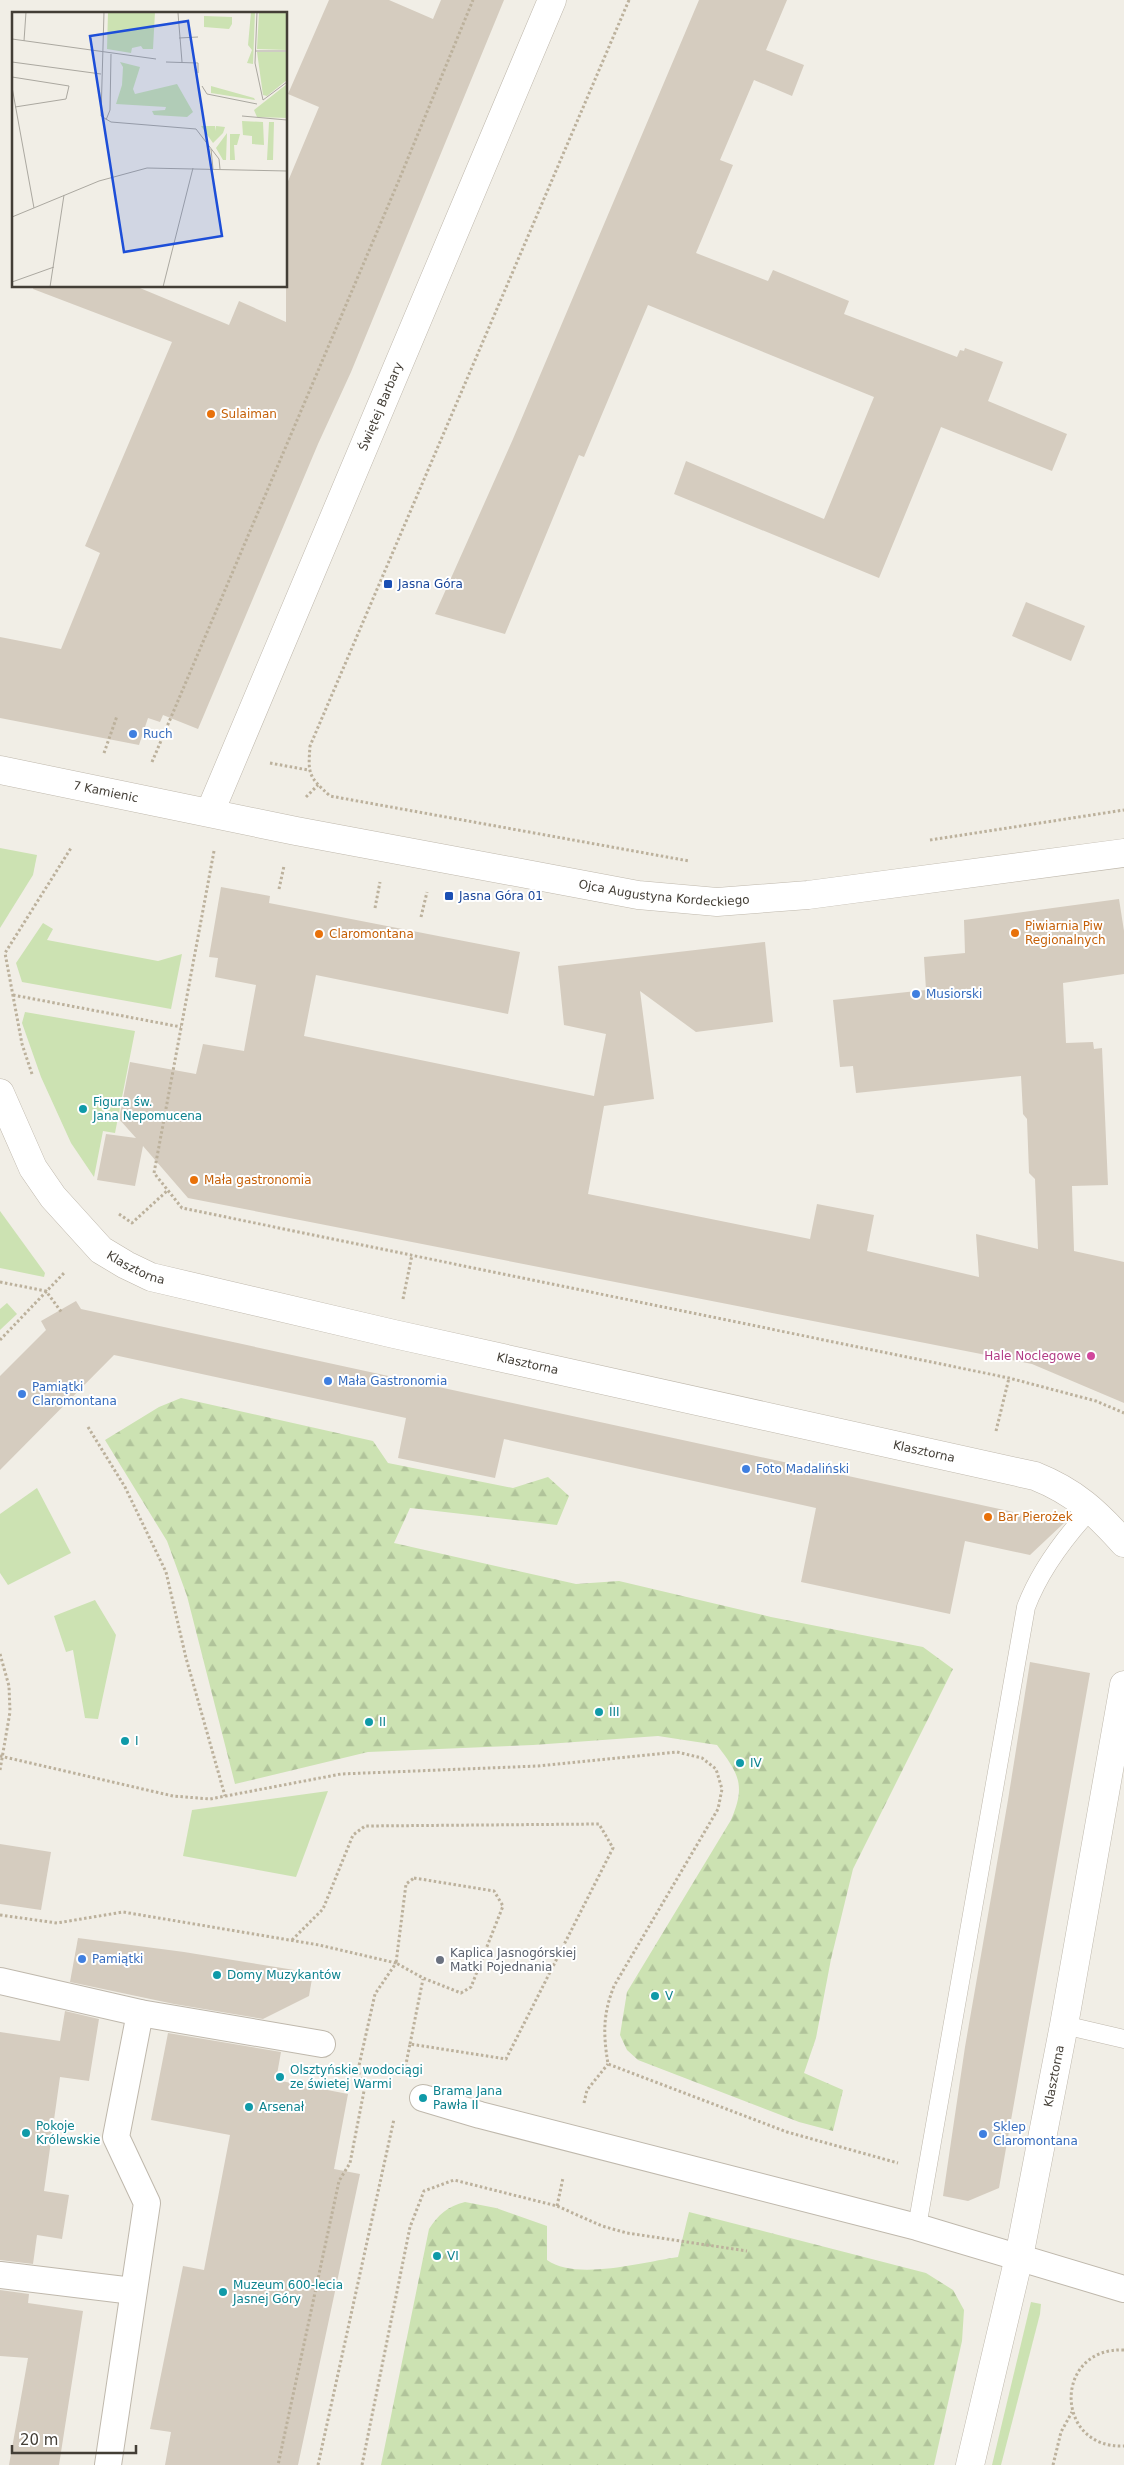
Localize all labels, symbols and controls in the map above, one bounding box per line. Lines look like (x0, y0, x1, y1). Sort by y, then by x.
inset map (12, 12, 288, 288)
street label: Świętej Barbary (355, 360, 406, 453)
place label: Sulaiman (221, 407, 277, 421)
marker: Sulaiman (205, 408, 217, 420)
place label: Jasna Góra (397, 577, 463, 591)
marker: Jasna Góra (382, 578, 394, 590)
place label: Ruch (143, 727, 173, 741)
marker: Ruch (127, 728, 139, 740)
street label: 7 Kamienic (72, 778, 140, 805)
street label: Ojca Augustyna Kordeckiego (577, 877, 750, 909)
place label: Jasna Góra 01 (458, 889, 543, 903)
marker: Jasna Góra 01 (443, 890, 455, 902)
place label: Piwiarnia Piw Regionalnych (1025, 919, 1106, 947)
place label: Claromontana (329, 927, 414, 941)
marker: Piwiarnia Piw Regionalnych (1009, 927, 1021, 939)
marker: Claromontana (313, 928, 325, 940)
place label: Musiorski (926, 987, 982, 1001)
marker: Musiorski (910, 988, 922, 1000)
place label: Figura św. Jana Nepomucena (92, 1095, 202, 1123)
marker: Figura św. Jana Nepomucena (77, 1103, 89, 1115)
place label: Mała gastronomia (204, 1173, 312, 1187)
marker: Mała gastronomia (188, 1174, 200, 1186)
street label: Klasztorna (104, 1248, 166, 1287)
place label: Hale Noclegowe (984, 1349, 1081, 1363)
street label: Klasztorna (495, 1350, 560, 1377)
marker: Hale Noclegowe (1085, 1350, 1097, 1362)
place label: Mała Gastronomia (338, 1374, 447, 1388)
marker: Mała Gastronomia (322, 1375, 334, 1387)
place label: Pamiątki Claromontana (32, 1380, 117, 1408)
marker: Pamiątki Claromontana (16, 1388, 28, 1400)
street label: Klasztorna (892, 1438, 956, 1465)
place label: Foto Madaliński (756, 1462, 849, 1476)
marker: Foto Madaliński (740, 1463, 752, 1475)
place label: Bar Pierożek (998, 1510, 1073, 1524)
marker: Bar Pierożek (982, 1511, 994, 1523)
place label: III (609, 1705, 620, 1719)
marker: III (593, 1706, 605, 1718)
place label: II (379, 1715, 386, 1729)
marker: II (363, 1716, 375, 1728)
place label: I (135, 1734, 139, 1748)
marker: I (119, 1735, 131, 1747)
place label: IV (750, 1756, 763, 1770)
marker: IV (734, 1757, 746, 1769)
place label: Kaplica Jasnogórskiej Matki Pojednania (450, 1946, 576, 1974)
place label: Pamiątki (92, 1952, 143, 1966)
marker: Pamiątki (76, 1953, 88, 1965)
marker: Kaplica Jasnogórskiej Matki Pojednania (434, 1954, 446, 1966)
place label: Domy Muzykantów (227, 1968, 341, 1982)
marker: Domy Muzykantów (211, 1969, 223, 1981)
place label: V (665, 1989, 674, 2003)
marker: V (649, 1990, 661, 2002)
street label: Klasztorna (1041, 2044, 1067, 2108)
place label: Olsztyńskie wodociągi ze świetej Warmi (290, 2063, 423, 2091)
marker: Olsztyńskie wodociągi ze świetej Warmi (274, 2071, 286, 2083)
place label: Brama Jana Pawła II (433, 2084, 502, 2112)
marker: Brama Jana Pawła II (417, 2092, 429, 2104)
place label: Arsenał (259, 2100, 305, 2114)
marker: Arsenał (243, 2101, 255, 2113)
place label: Pokoje Królewskie (36, 2119, 100, 2147)
place label: Sklep Claromontana (993, 2120, 1078, 2148)
marker: Pokoje Królewskie (20, 2127, 32, 2139)
marker: Sklep Claromontana (977, 2128, 989, 2140)
place label: VI (447, 2249, 459, 2263)
marker: VI (431, 2250, 443, 2262)
place label: Muzeum 600-lecia Jasnej Góry (232, 2278, 343, 2306)
marker: Muzeum 600-lecia Jasnej Góry (217, 2286, 229, 2298)
scale bar (12, 2422, 136, 2454)
text: 20 m (20, 2431, 58, 2449)

